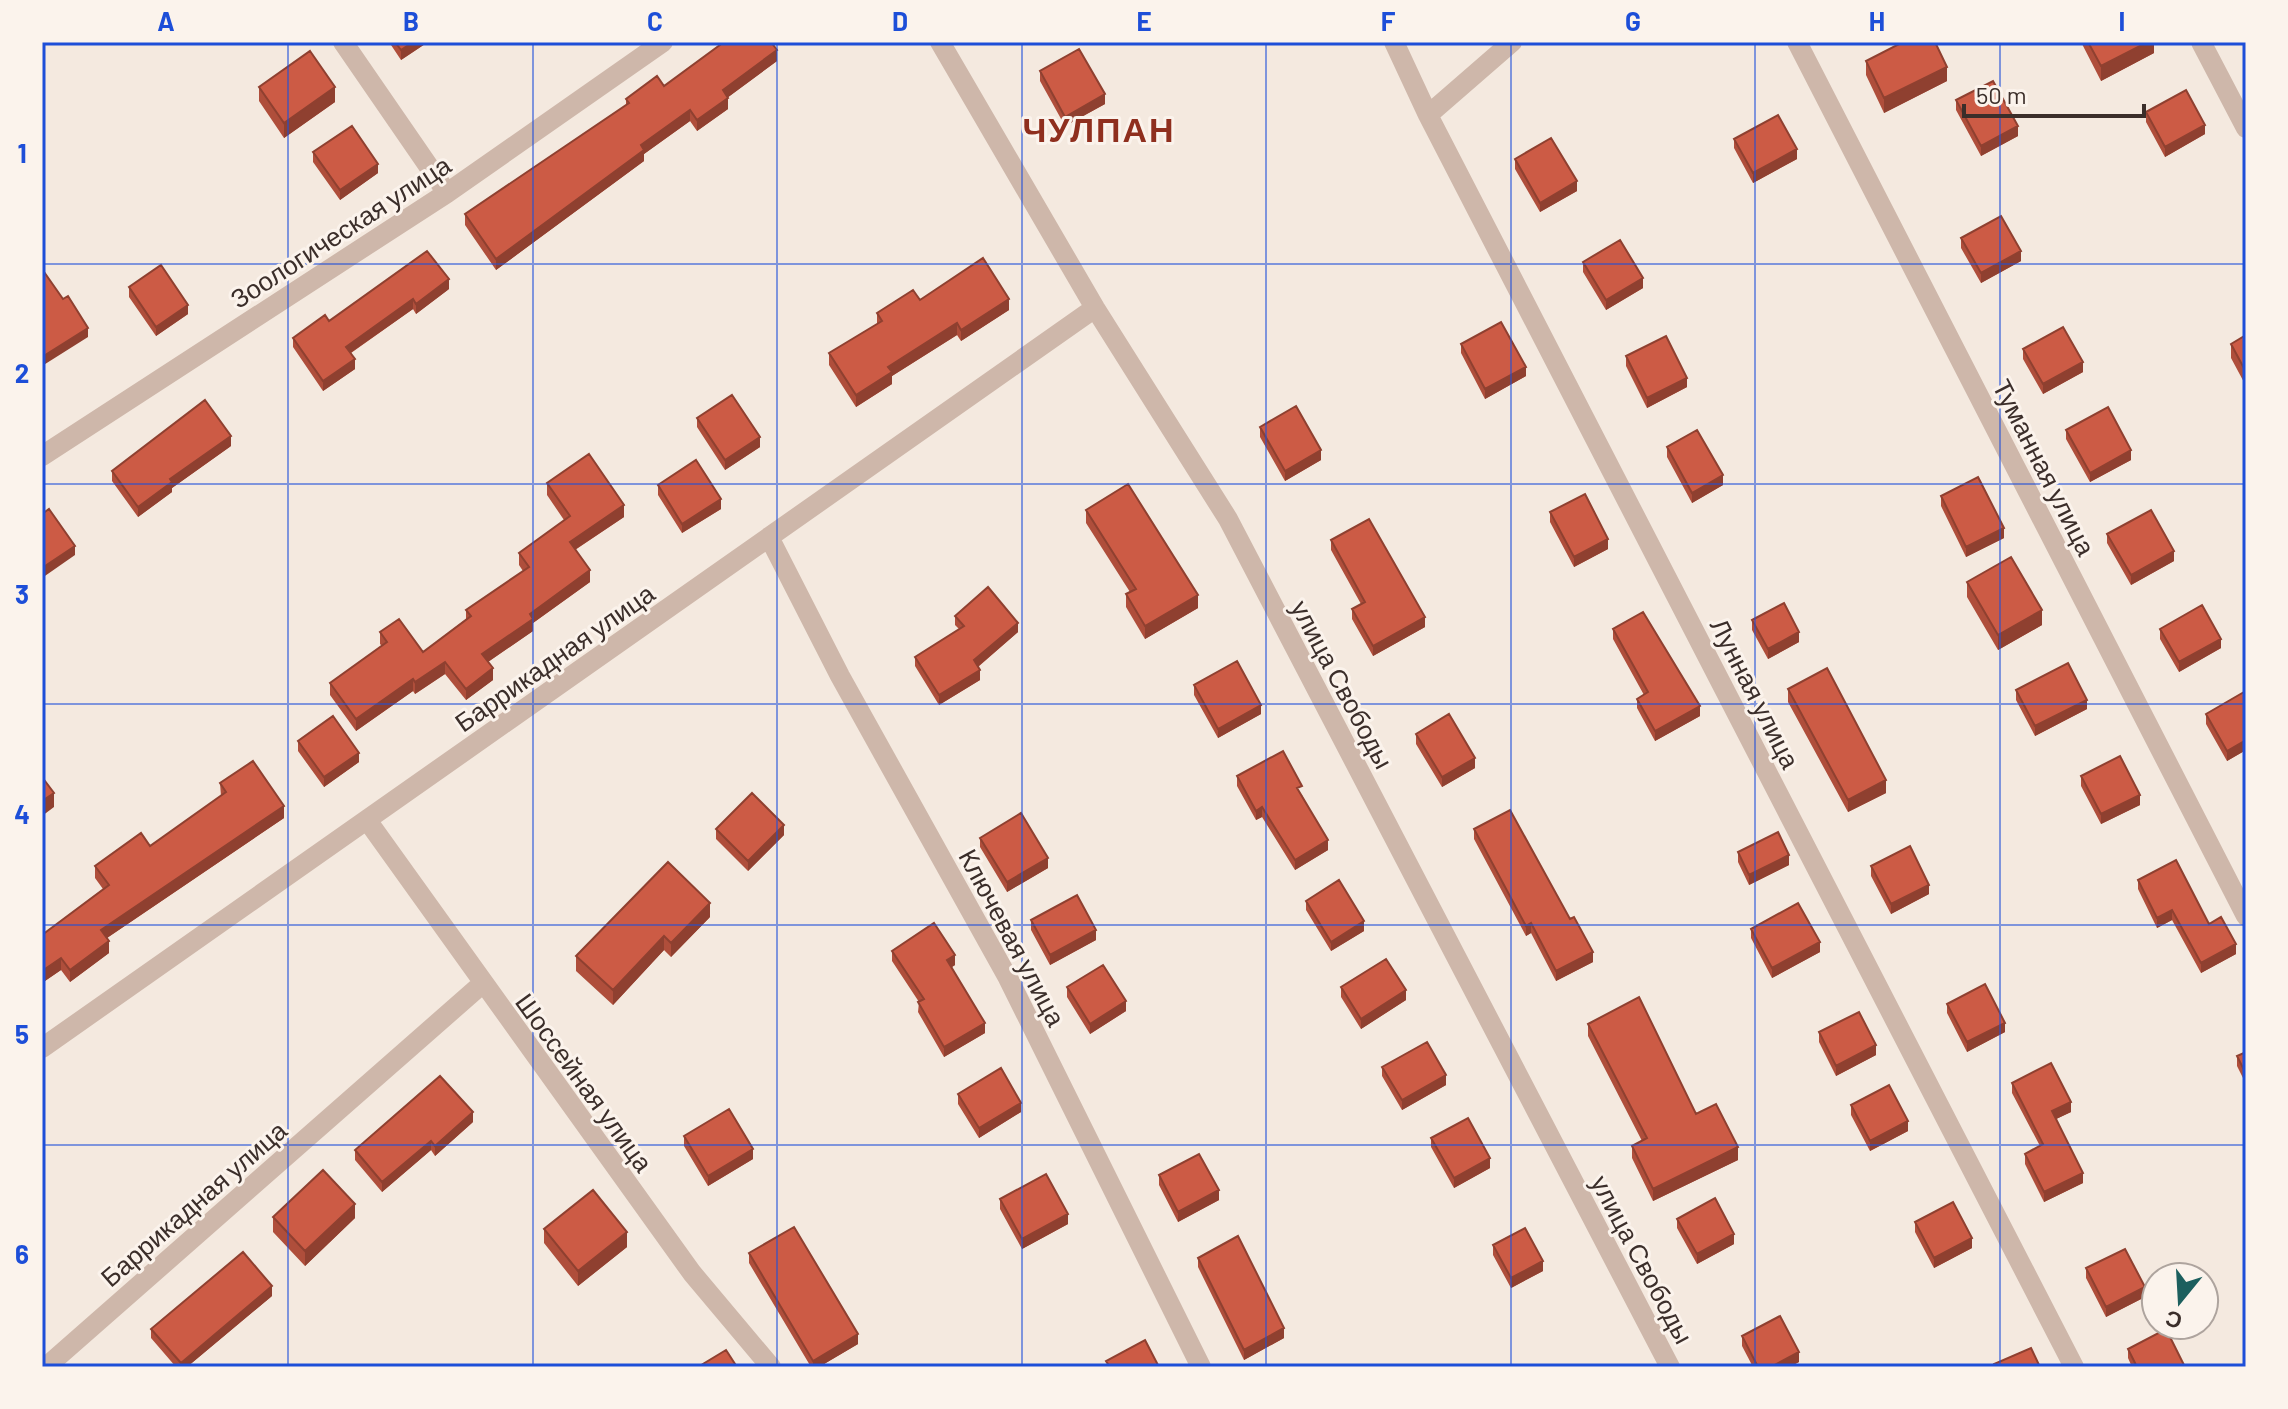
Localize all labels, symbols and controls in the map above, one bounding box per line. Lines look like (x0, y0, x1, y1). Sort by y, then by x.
text: A (157, 5, 175, 36)
text: B (403, 5, 419, 36)
text: C (647, 5, 663, 36)
text: D (892, 5, 908, 36)
text: E (1136, 5, 1152, 36)
text: F (1381, 5, 1396, 36)
text: G (1625, 5, 1641, 36)
text: H (1869, 5, 1885, 36)
text: I (2119, 5, 2125, 36)
scale bar (1964, 68, 2144, 118)
text: 50 m (1976, 80, 2027, 109)
district label: ЧУЛПАН (1022, 108, 1176, 149)
text: 1 (17, 137, 27, 168)
street label: Зоологическая улица (224, 148, 456, 314)
text: 2 (15, 357, 29, 388)
street label: Туманная улица (1987, 374, 2103, 561)
street label: Баррикадная улица (448, 576, 660, 737)
text: 3 (15, 578, 29, 609)
street label: улица Свободы (1286, 595, 1400, 773)
street label: Лунная улица (1705, 613, 1807, 774)
text: 4 (14, 798, 30, 829)
street label: Ключевая улица (953, 843, 1073, 1031)
street label: Шоссейная улица (510, 987, 660, 1178)
text: 5 (15, 1018, 29, 1049)
street label: Баррикадная улица (94, 1113, 293, 1292)
street label: улица Свободы (1586, 1170, 1700, 1348)
text: 6 (15, 1238, 29, 1269)
north arrow (2140, 1261, 2220, 1341)
text: С (2162, 1306, 2185, 1336)

